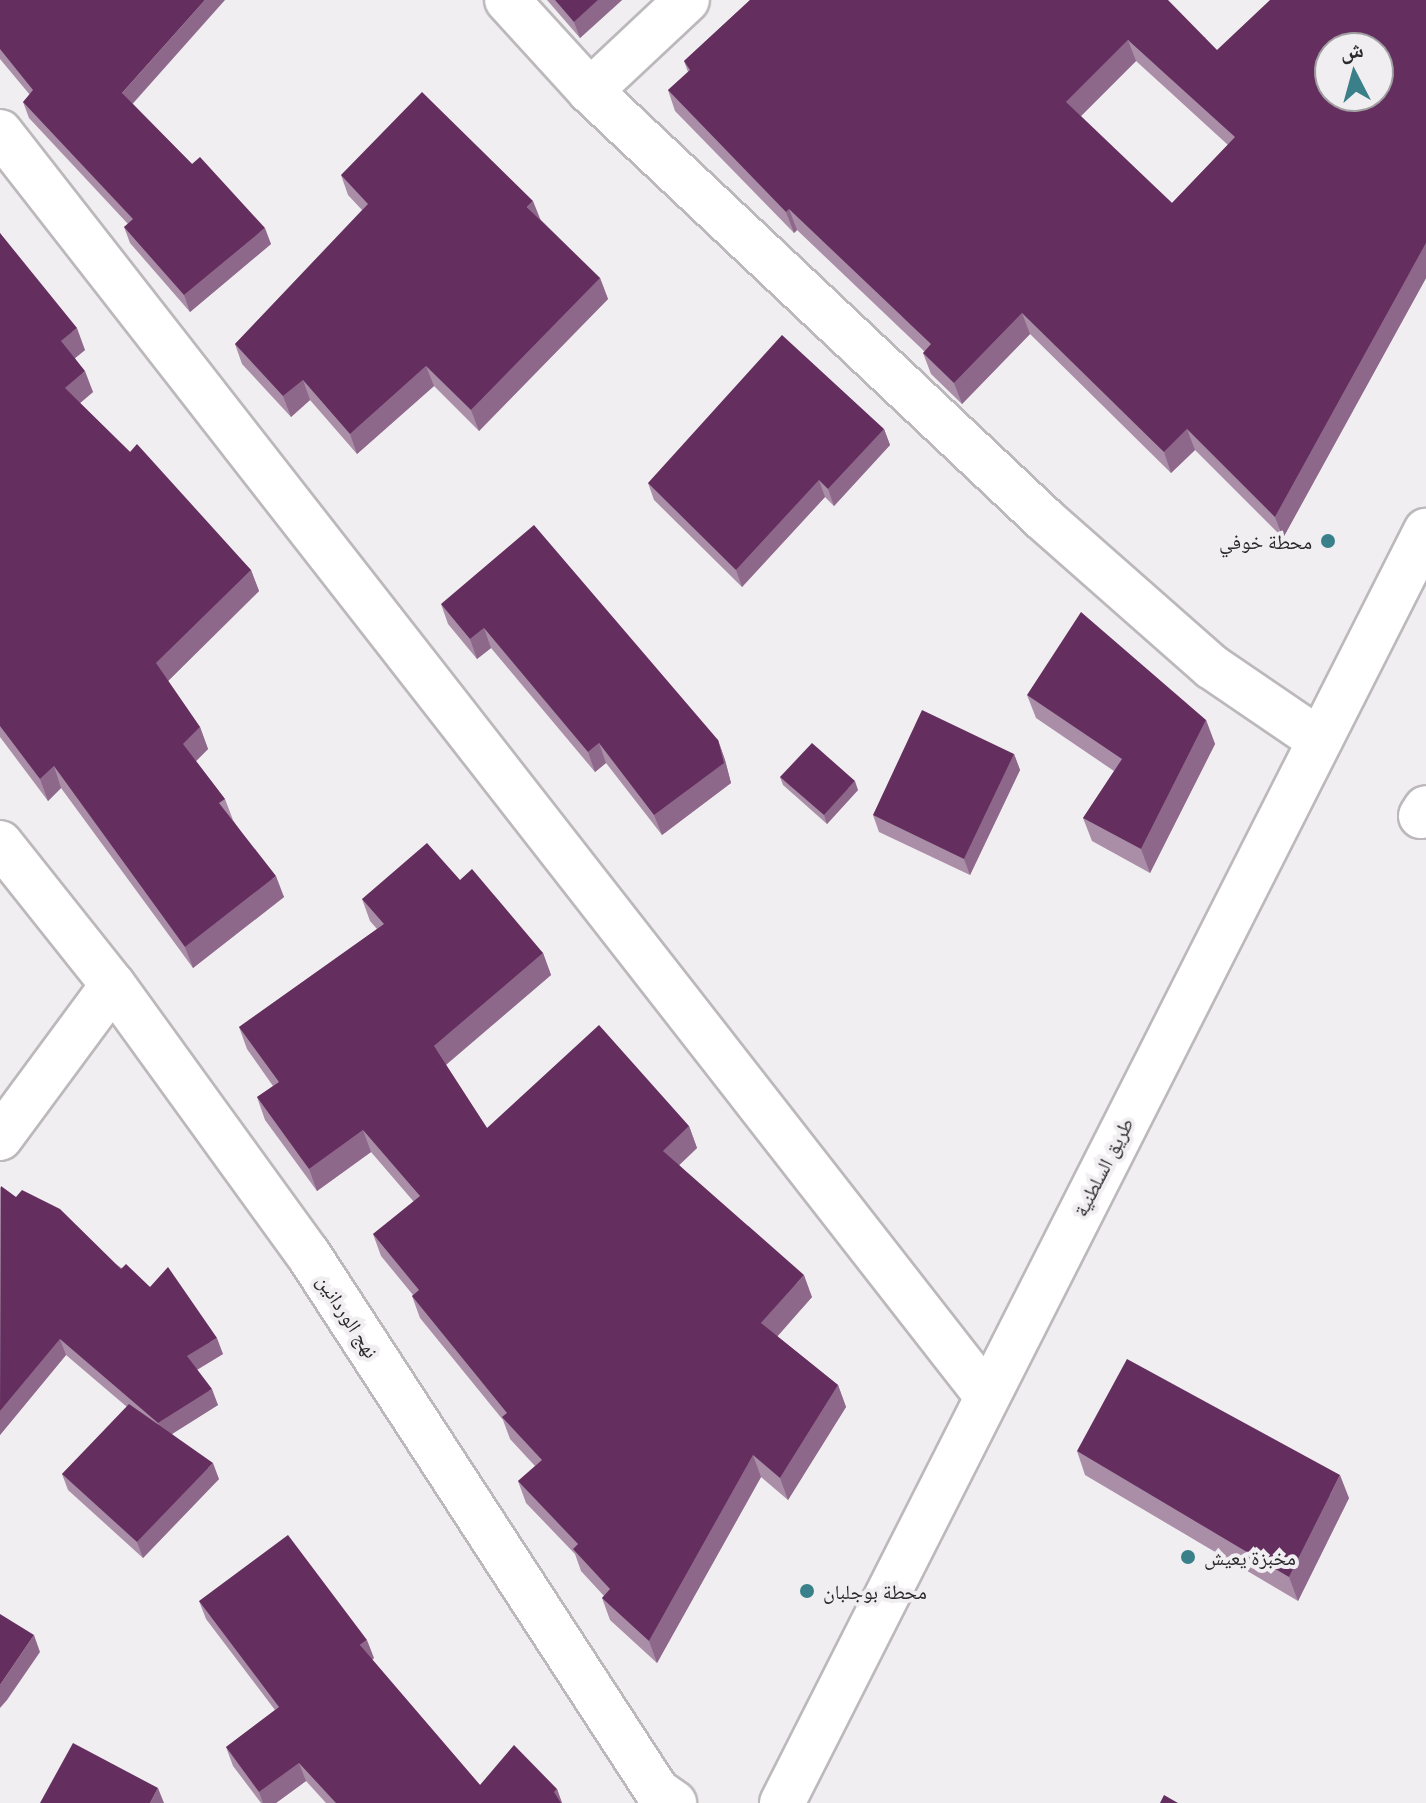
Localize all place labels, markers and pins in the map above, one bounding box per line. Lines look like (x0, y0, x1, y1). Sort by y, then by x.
place label: محطة خوفي (1219, 529, 1312, 553)
marker: محطة خوفي (1319, 532, 1337, 550)
place label: مخبزة يعيش (1204, 1545, 1296, 1569)
marker: مخبزة يعيش (1179, 1548, 1197, 1566)
place label: محطة بوجلبان (823, 1579, 927, 1603)
marker: محطة بوجلبان (798, 1582, 816, 1600)

